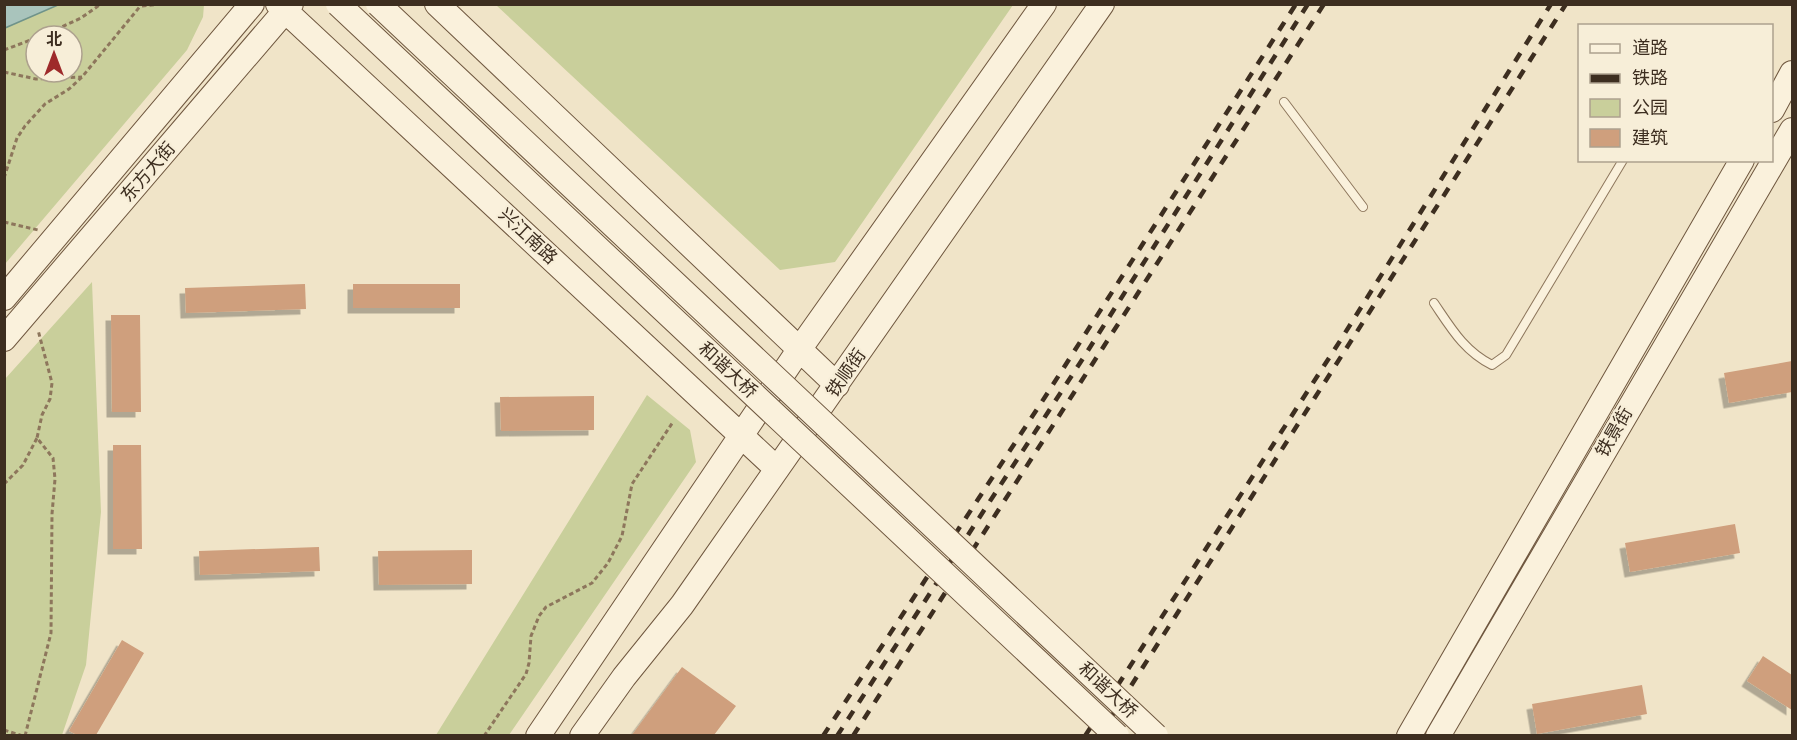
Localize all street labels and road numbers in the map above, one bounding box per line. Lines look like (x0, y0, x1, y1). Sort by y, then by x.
street label: 东方大街 (115, 137, 180, 206)
street label: 兴江南路 (494, 203, 563, 269)
street label: 和谐大桥 (694, 337, 763, 403)
street label: 铁顺街 (821, 344, 870, 401)
street label: 铁景街 (1590, 403, 1637, 461)
street label: 和谐大桥 (1074, 657, 1143, 723)

